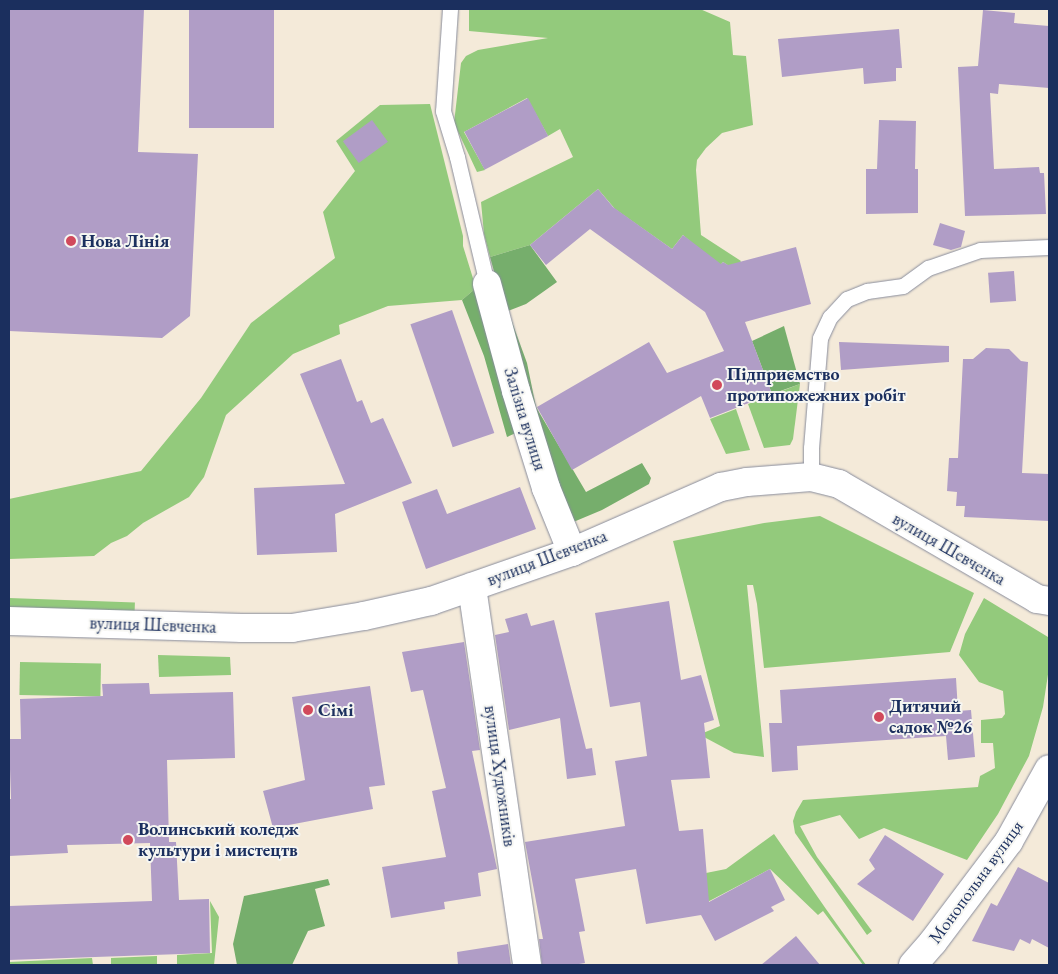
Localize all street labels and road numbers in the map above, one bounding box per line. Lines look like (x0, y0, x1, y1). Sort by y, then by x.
street label: Залізна вулиця (499, 365, 551, 473)
street label: вулиця Шевченка (889, 508, 1009, 590)
street label: вулиця Шевченка (484, 525, 610, 591)
street label: вулиця Шевченка (89, 612, 217, 638)
street label: вулиця Художників (479, 704, 521, 848)
street label: Монопольна вулиця (924, 816, 1028, 948)

